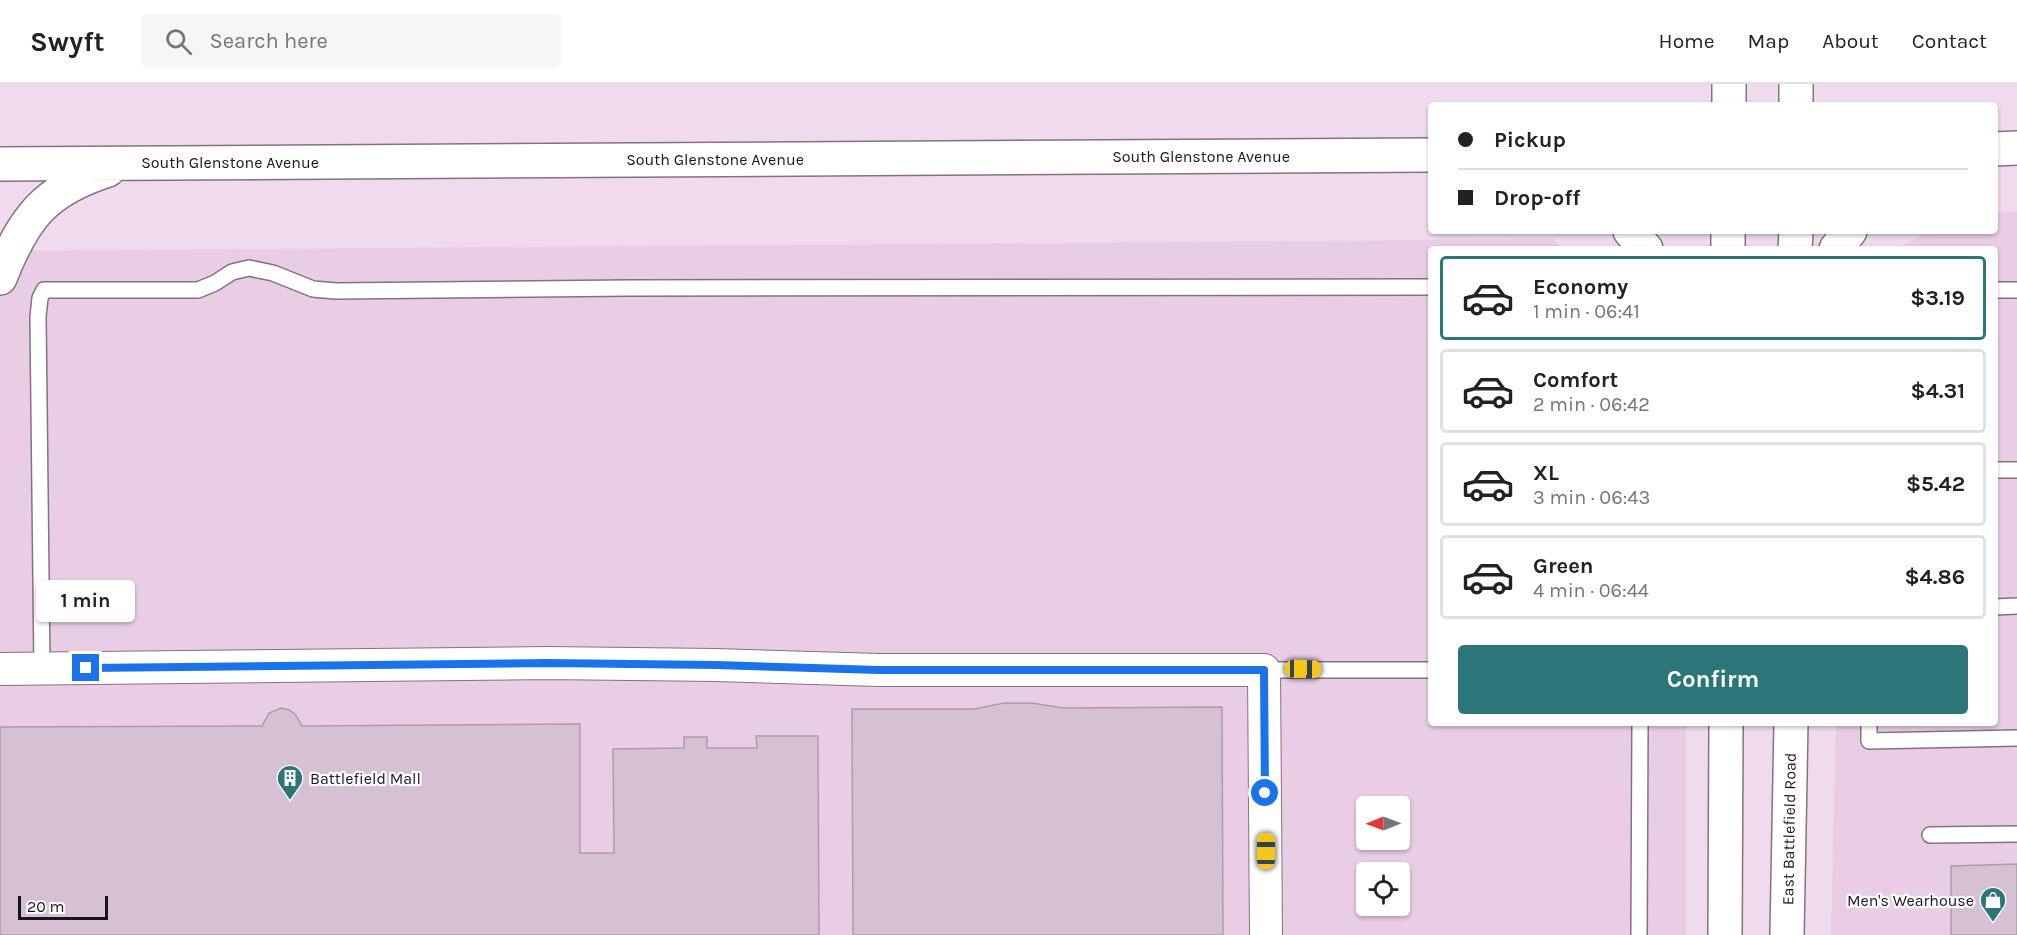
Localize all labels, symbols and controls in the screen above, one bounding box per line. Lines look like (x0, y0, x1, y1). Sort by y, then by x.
search box (141, 14, 561, 68)
text: Swyft (30, 25, 105, 58)
icon: search (162, 25, 195, 58)
text: Search here (210, 28, 328, 54)
text: Home (1659, 29, 1715, 53)
text: Map (1748, 29, 1789, 53)
text: About (1822, 29, 1879, 53)
text: Contact (1912, 29, 1987, 53)
text: Pickup (1494, 127, 1566, 153)
street label: South Glenstone Avenue (1112, 147, 1290, 166)
street label: South Glenstone Avenue (626, 150, 804, 169)
street label: South Glenstone Avenue (141, 153, 319, 172)
text: Drop-off (1494, 185, 1580, 211)
icon: car (1461, 271, 1515, 325)
text: Economy (1533, 274, 1628, 300)
text: $3.19 (1910, 285, 1965, 311)
text: 1 min · 06:41 (1533, 300, 1640, 323)
icon: car (1461, 364, 1515, 418)
text: Comfort (1533, 367, 1618, 393)
text: $4.31 (1910, 378, 1965, 404)
text: 2 min · 06:42 (1533, 393, 1650, 416)
icon: car (1461, 457, 1515, 511)
text: XL (1533, 460, 1559, 486)
text: $5.42 (1906, 471, 1965, 497)
text: 3 min · 06:43 (1533, 486, 1650, 509)
icon: car (1461, 550, 1515, 604)
text: Green (1533, 553, 1594, 579)
text: $4.86 (1904, 564, 1965, 590)
text: 4 min · 06:44 (1533, 579, 1649, 602)
callout: 1 min (36, 581, 136, 623)
text: 1 min (60, 589, 111, 612)
button: Confirm (1458, 645, 1968, 714)
route end (72, 654, 99, 681)
car (1285, 660, 1321, 678)
street label: East Battlefield Road (1778, 753, 1800, 905)
building icon: Battlefield Mall (275, 763, 305, 801)
place label: Battlefield Mall (310, 769, 421, 788)
route start (1251, 779, 1278, 806)
north arrow (1356, 796, 1410, 850)
map controls (1356, 796, 1410, 916)
car (1257, 833, 1275, 869)
button: locate (1356, 862, 1410, 916)
shop icon: Men's Wearhouse (1978, 885, 2008, 923)
place label: Men's Wearhouse (1847, 891, 1974, 910)
scale bar (18, 893, 108, 920)
text: 20 m (27, 897, 65, 916)

